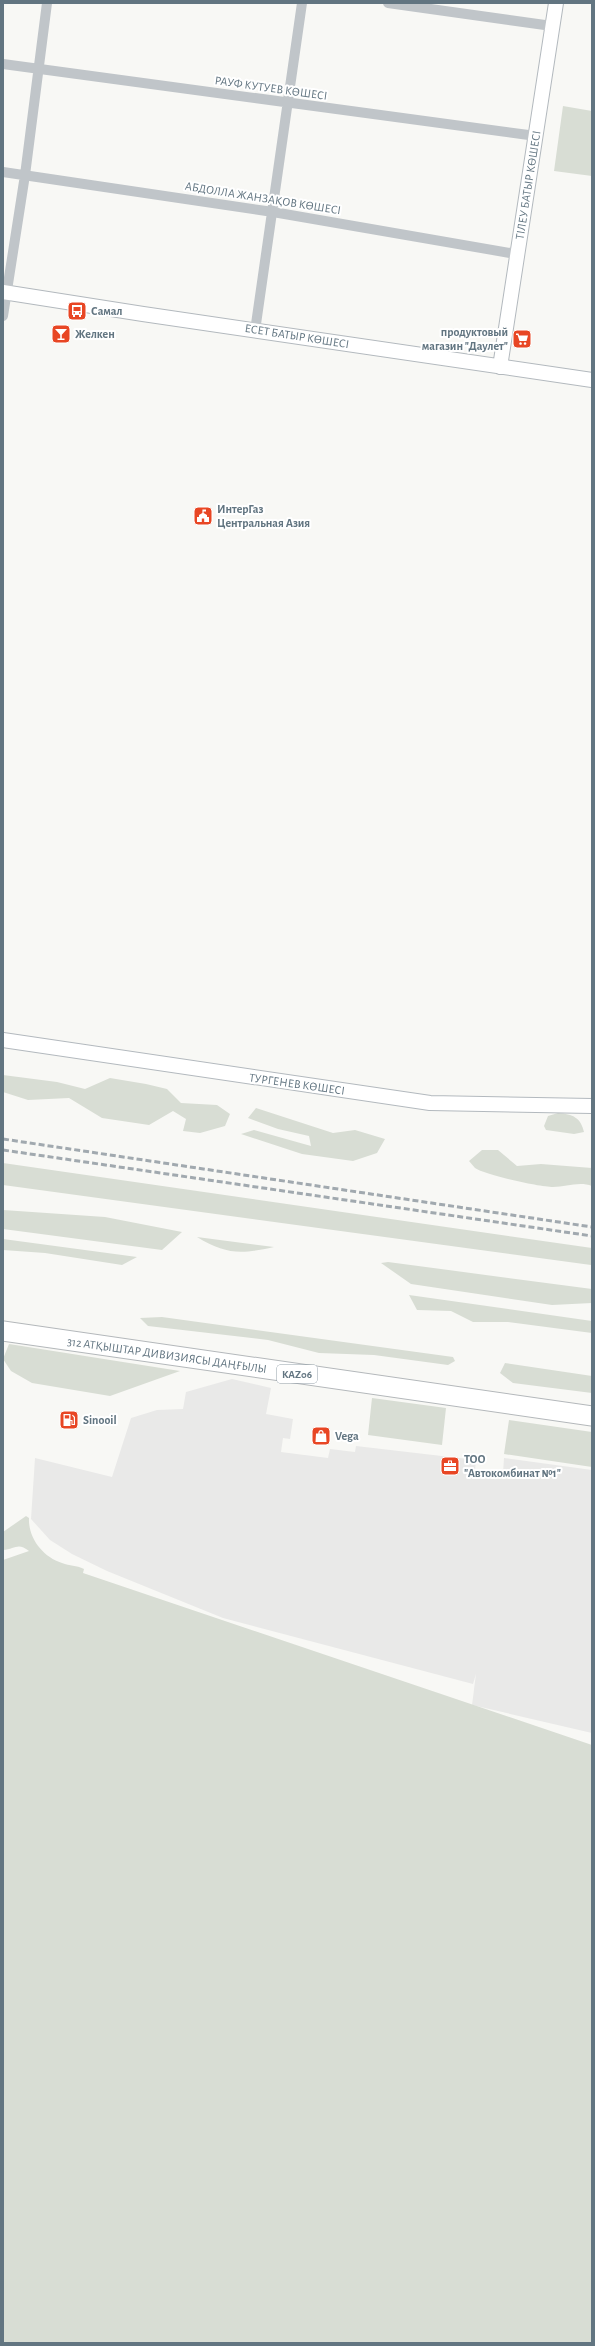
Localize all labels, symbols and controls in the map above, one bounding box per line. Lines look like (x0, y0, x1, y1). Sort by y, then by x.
street label: РАУФ КУТУЕВ КӨШЕСІ (214, 74, 328, 102)
street label: ТІЛЕУ БАТЫР КӨШЕСІ (513, 130, 543, 240)
street label: АБДОЛЛА ЖАНЗАҚОВ КӨШЕСІ (184, 180, 342, 216)
bus stop icon: Самал (66, 300, 88, 322)
place label: Самал (91, 305, 123, 317)
street label: ЕСЕТ БАТЫР КӨШЕСІ (244, 322, 350, 350)
bar icon: Желкен (50, 323, 72, 345)
place label: продуктовый магазин "Даулет" (422, 326, 508, 353)
place label: Желкен (75, 328, 115, 340)
supermarket icon: продуктовый магазин "Даулет" (511, 328, 533, 350)
place label: ИнтерГаз Центральная Азия (217, 503, 310, 529)
public building icon: ИнтерГаз Центральная Азия (192, 505, 214, 527)
street label: ТУРГЕНЕВ КӨШЕСІ (248, 1071, 346, 1097)
street label: 312 АТҚЫШТАР ДИВИЗИЯСЫ ДАҢҒЫЛЫ (66, 1335, 268, 1375)
road number: KАZ06 (277, 1365, 317, 1383)
fuel station icon: Sinooil (58, 1409, 80, 1431)
place label: Sinooil (83, 1414, 117, 1426)
shop icon: Vega (310, 1425, 332, 1447)
place label: Vega (335, 1430, 359, 1442)
place label: ТОО "Автокомбинат №1" (464, 1453, 561, 1479)
office icon: ТОО "Автокомбинат №1" (439, 1455, 461, 1477)

